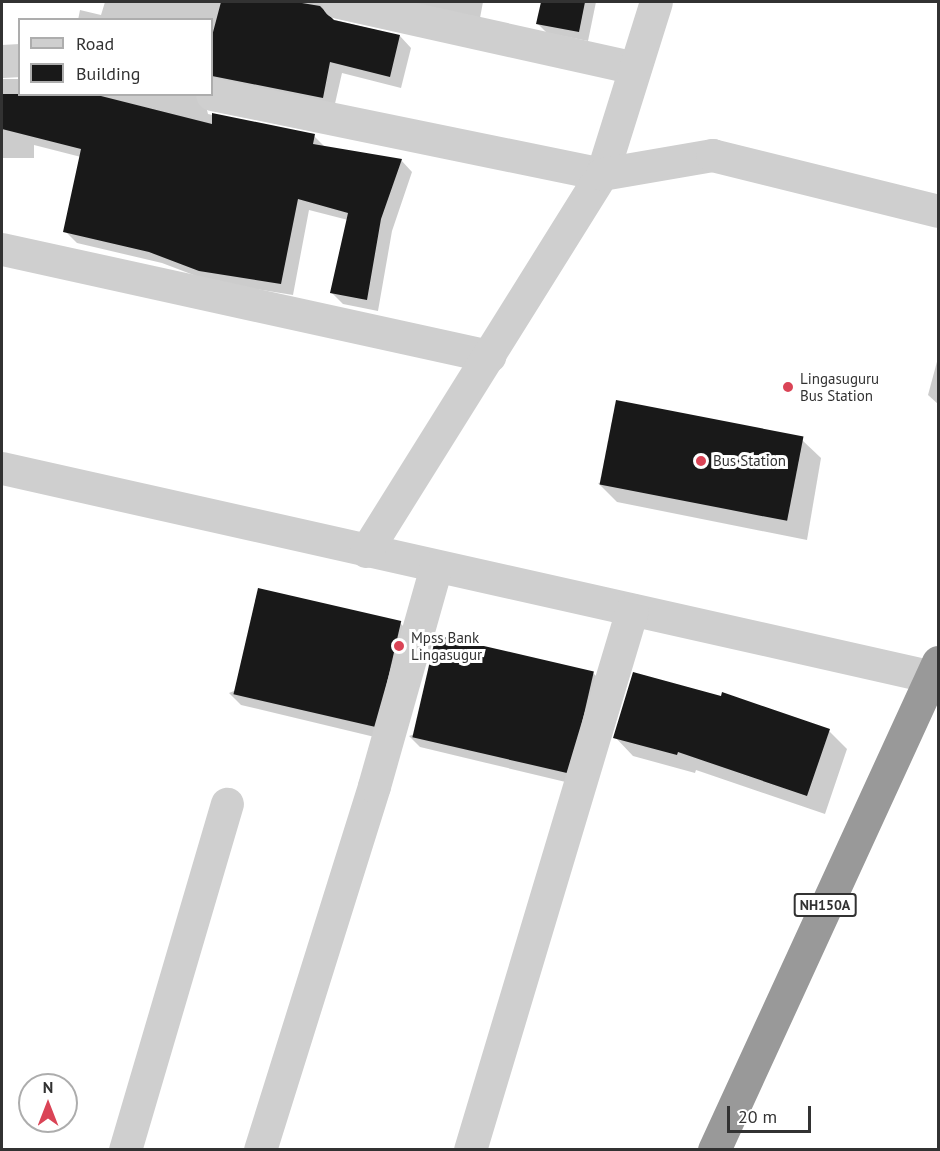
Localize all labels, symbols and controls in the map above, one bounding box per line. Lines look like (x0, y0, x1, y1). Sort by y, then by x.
legend (18, 18, 213, 96)
text: Road (76, 32, 114, 55)
text: Building (76, 62, 140, 85)
place label: Lingasuguru Bus Station (800, 369, 879, 404)
marker: Lingasuguru Bus Station (781, 380, 795, 394)
place label: Bus Station (713, 452, 786, 470)
marker: Bus Station (694, 454, 708, 468)
place label: Mpss Bank Lingasugur (411, 628, 482, 663)
marker: Mpss Bank Lingasugur (392, 639, 406, 653)
road number: NH150A (794, 894, 856, 916)
north arrow (18, 1073, 78, 1133)
text: N (43, 1077, 53, 1097)
scale bar (730, 1094, 814, 1132)
text: 20 m (738, 1105, 777, 1128)

